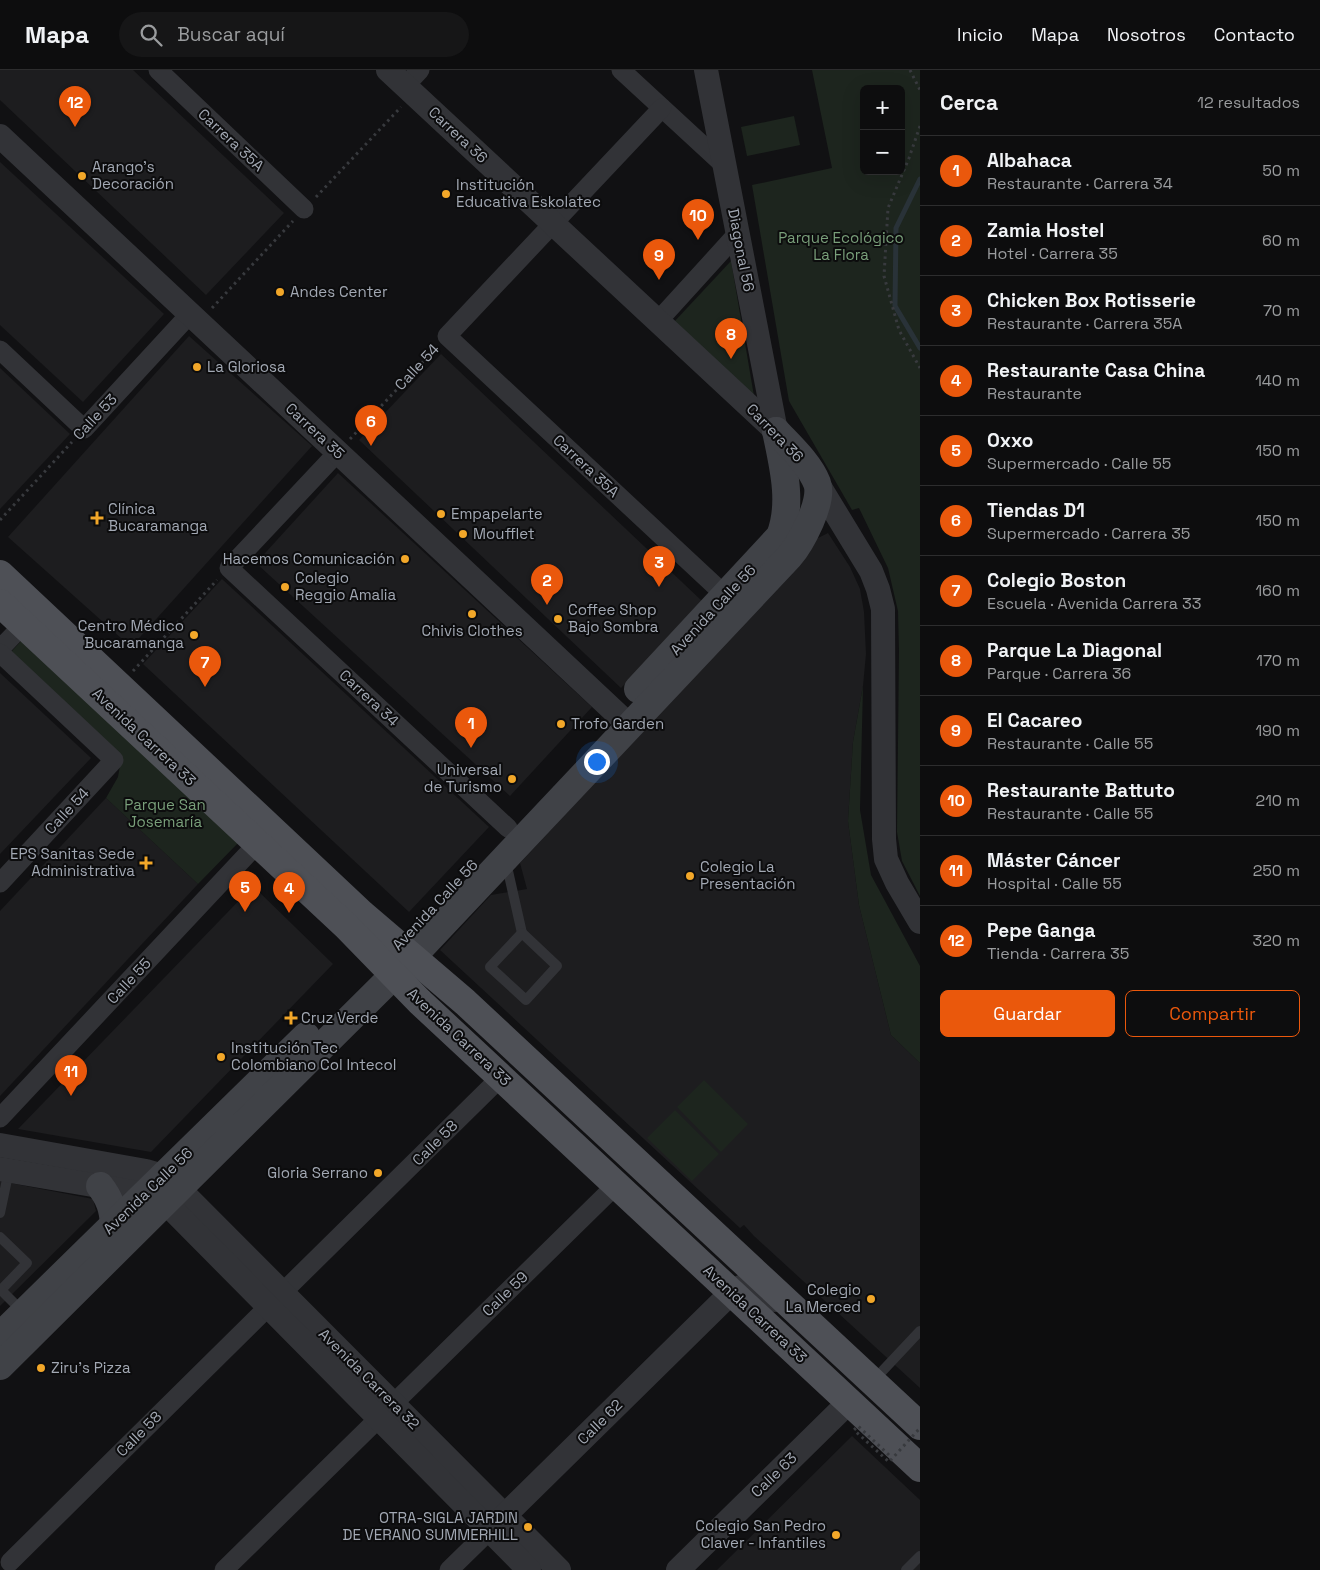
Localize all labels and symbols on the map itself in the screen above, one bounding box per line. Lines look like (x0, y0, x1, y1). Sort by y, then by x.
pin: 12 (59, 86, 91, 127)
street label: Carrera 36 (425, 102, 492, 167)
street label: Carrera 35A (194, 104, 269, 175)
place label: Arango's Decoración (92, 157, 174, 193)
marker: Arango's Decoración (76, 170, 88, 182)
place label: Institución Educativa Eskolatec (456, 175, 601, 211)
marker: Institución Educativa Eskolatec (440, 188, 452, 200)
pin: 10 (682, 199, 714, 240)
street label: Diagonal 56 (724, 207, 759, 293)
park label: Parque Ecológico La Flora (778, 228, 904, 264)
pin: 9 (643, 239, 675, 280)
place label: Andes Center (290, 282, 388, 301)
marker: Andes Center (274, 286, 286, 298)
pin: 8 (715, 318, 747, 359)
street label: Calle 54 (390, 339, 443, 394)
place label: La Gloriosa (207, 357, 286, 376)
marker: La Gloriosa (191, 361, 203, 373)
street label: Calle 53 (68, 390, 121, 444)
street label: Carrera 35 (282, 398, 349, 463)
street label: Carrera 36 (743, 399, 808, 466)
pin: 6 (355, 405, 387, 446)
street label: Carrera 35A (549, 430, 624, 501)
place label: Clínica Bucaramanga (108, 499, 208, 535)
place label: Empapelarte (451, 504, 543, 523)
marker: Empapelarte (435, 508, 447, 520)
marker: Clínica Bucaramanga (90, 511, 104, 525)
place label: Moufflet (473, 524, 535, 543)
marker: Moufflet (457, 528, 469, 540)
pin: 3 (643, 546, 675, 587)
place label: Hacemos Comunicación (223, 549, 395, 568)
marker: Hacemos Comunicación (399, 553, 411, 565)
street label: Avenida Calle 56 (666, 560, 760, 659)
pin: 2 (531, 564, 563, 605)
place label: Colegio Reggio Amalia (295, 568, 397, 604)
marker: Colegio Reggio Amalia (279, 581, 291, 593)
place label: Coffee Shop Bajo Sombra (568, 600, 659, 636)
marker: Chivis Clothes (466, 608, 478, 620)
marker: Coffee Shop Bajo Sombra (552, 613, 564, 625)
place label: Centro Médico Bucaramanga (78, 616, 184, 652)
place label: Chivis Clothes (421, 621, 523, 640)
marker: Centro Médico Bucaramanga (188, 629, 200, 641)
pin: 7 (189, 646, 221, 687)
street label: Carrera 34 (336, 665, 403, 730)
street label: Avenida Carrera 33 (88, 684, 200, 790)
pin: 1 (455, 707, 487, 748)
place label: Trofo Garden (571, 714, 664, 733)
marker: Trofo Garden (555, 718, 567, 730)
your location (584, 749, 610, 775)
place label: Universal de Turismo (424, 760, 502, 796)
marker: Universal de Turismo (506, 773, 518, 785)
street label: Calle 54 (40, 783, 93, 838)
park label: Parque San Josemaría (124, 795, 206, 831)
place label: EPS Sanitas Sede Administrativa (10, 844, 135, 880)
street label: Avenida Calle 56 (388, 855, 482, 954)
marker: EPS Sanitas Sede Administrativa (139, 856, 153, 870)
place label: Colegio La Presentación (700, 857, 795, 893)
marker: Colegio La Presentación (684, 870, 696, 882)
pin: 5 (229, 871, 261, 912)
pin: 4 (273, 872, 305, 913)
street label: Calle 55 (102, 954, 155, 1008)
street label: Avenida Carrera 33 (403, 984, 515, 1090)
place label: Cruz Verde (301, 1008, 379, 1027)
marker: Cruz Verde (285, 1012, 297, 1024)
place label: Institución Tec Colombiano Col Intecol (231, 1038, 397, 1074)
marker: Institución Tec Colombiano Col Intecol (215, 1051, 227, 1063)
pin: 11 (55, 1055, 87, 1096)
street label: Calle 58 (408, 1116, 461, 1169)
street label: Avenida Calle 56 (99, 1143, 196, 1238)
place label: Gloria Serrano (267, 1163, 368, 1182)
marker: Gloria Serrano (372, 1167, 384, 1179)
street label: Avenida Carrera 33 (699, 1261, 811, 1367)
street label: Calle 59 (478, 1267, 532, 1320)
place label: Colegio La Merced (786, 1280, 861, 1316)
marker: Colegio La Merced (865, 1293, 877, 1305)
street label: Avenida Carrera 32 (315, 1324, 424, 1433)
place label: Ziru’s Pizza (51, 1358, 131, 1377)
marker: Ziru’s Pizza (35, 1362, 47, 1374)
street label: Calle 62 (573, 1395, 626, 1448)
street label: Calle 58 (112, 1407, 165, 1460)
street label: Calle 63 (747, 1448, 801, 1501)
place label: OTRA-SIGLA JARDIN DE VERANO SUMMERHILL (343, 1508, 518, 1544)
place label: Colegio San Pedro Claver - Infantiles (695, 1516, 826, 1552)
marker: OTRA-SIGLA JARDIN DE VERANO SUMMERHILL (522, 1521, 534, 1533)
marker: Colegio San Pedro Claver - Infantiles (830, 1529, 842, 1541)

